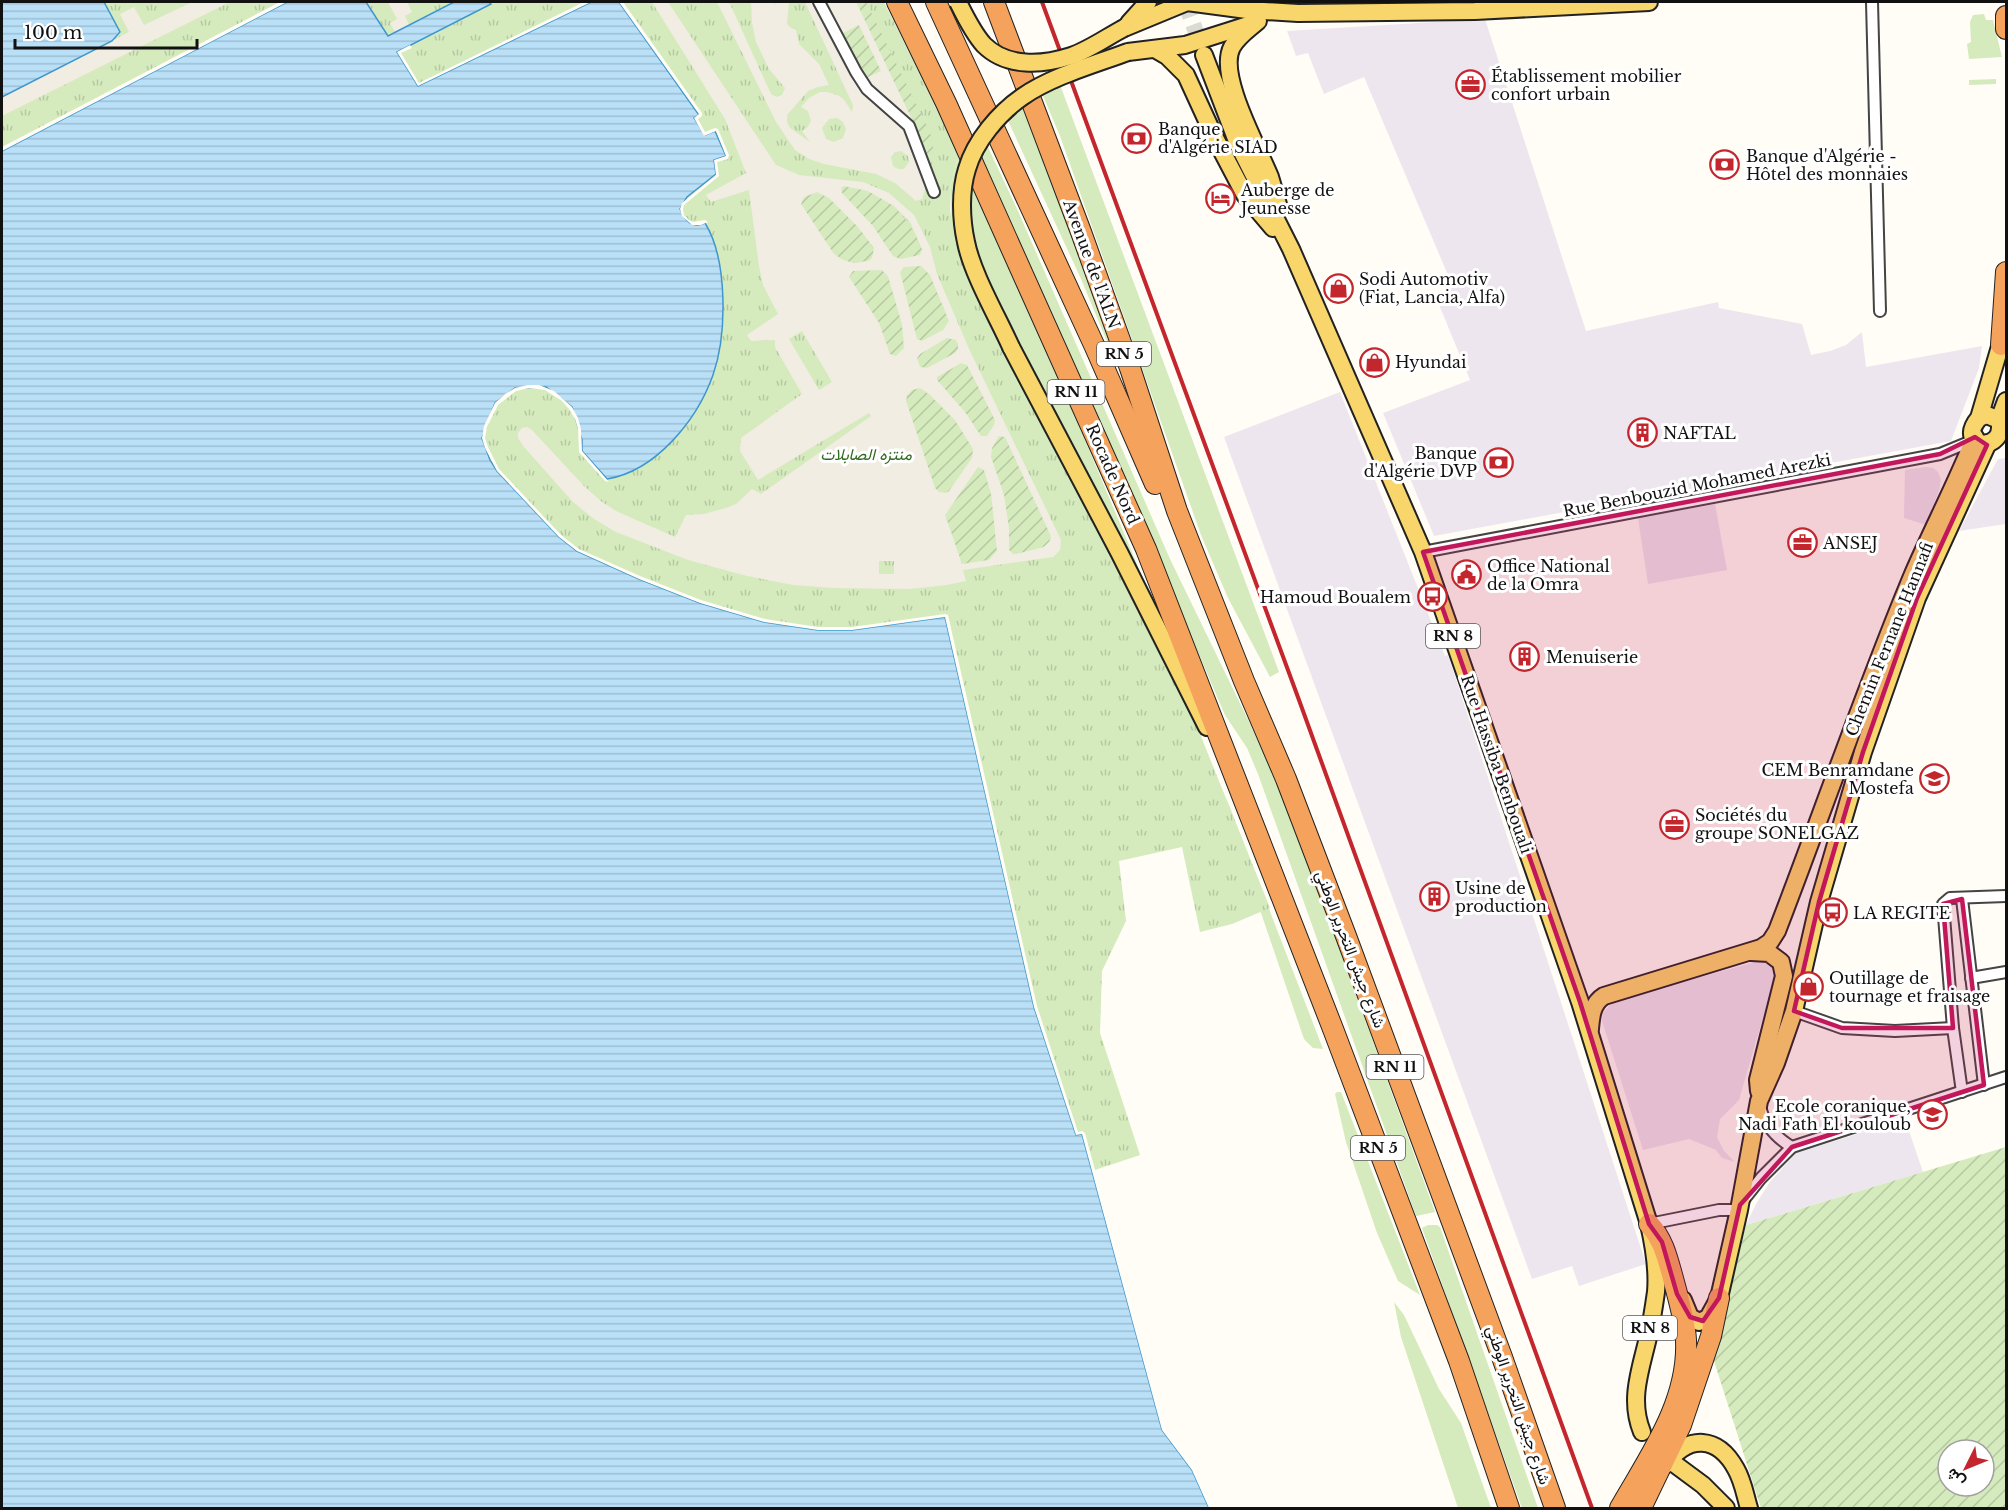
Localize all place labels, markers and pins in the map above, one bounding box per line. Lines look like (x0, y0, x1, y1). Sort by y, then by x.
place label: Établissement mobilier confort urbain (1491, 66, 1682, 104)
office icon: Établissement mobilier confort urbain (1454, 69, 1486, 101)
place label: Banque d'Algérie SIAD (1158, 119, 1278, 157)
bank icon: Banque d'Algérie SIAD (1121, 122, 1153, 154)
place label: Banque d'Algérie - Hôtel des monnaies (1746, 146, 1908, 184)
bank icon: Banque d'Algérie - Hôtel des monnaies (1709, 149, 1741, 181)
place label: Auberge de Jeunesse (1239, 180, 1334, 218)
hotel icon: Auberge de Jeunesse (1204, 183, 1236, 215)
place label: Sodi Automotiv (Fiat, Lancia, Alfa) (1359, 269, 1505, 307)
shop icon: Sodi Automotiv (Fiat, Lancia, Alfa) (1322, 272, 1354, 304)
shop icon: Hyundai (1358, 346, 1390, 378)
place label: Hyundai (1395, 352, 1467, 372)
building icon: NAFTAL (1626, 417, 1658, 449)
place label: NAFTAL (1663, 423, 1736, 443)
place label: Banque d'Algérie DVP (1364, 443, 1477, 481)
bank icon: Banque d'Algérie DVP (1482, 446, 1514, 478)
office icon: ANSEJ (1786, 527, 1818, 559)
place label: ANSEJ (1822, 533, 1878, 553)
place label: Office National de la Omra (1487, 556, 1610, 594)
public building icon: Office National de la Omra (1450, 559, 1482, 591)
bus stop icon: Hamoud Boualem (1416, 581, 1448, 613)
place label: Hamoud Boualem (1260, 587, 1411, 607)
building icon: Menuiserie (1509, 641, 1541, 673)
place label: Menuiserie (1546, 647, 1638, 667)
place label: CEM Benramdane Mostefa (1762, 760, 1914, 798)
school or university icon: CEM Benramdane Mostefa (1919, 763, 1951, 795)
place label: Sociétés du groupe SONELGAZ (1695, 805, 1859, 843)
office icon: Sociétés du groupe SONELGAZ (1658, 808, 1690, 840)
place label: Usine de production (1455, 878, 1547, 916)
building icon: Usine de production (1418, 881, 1450, 913)
bus stop icon: LA REGITE (1816, 897, 1848, 929)
place label: LA REGITE (1853, 903, 1950, 923)
place label: Outillage de tournage et fraisage (1829, 968, 1990, 1006)
shop icon: Outillage de tournage et fraisage (1792, 971, 1824, 1003)
place label: Ecole coranique, Nadi Fath El kouloub (1738, 1096, 1911, 1134)
school or university icon: Ecole coranique, Nadi Fath El kouloub (1916, 1099, 1948, 1131)

